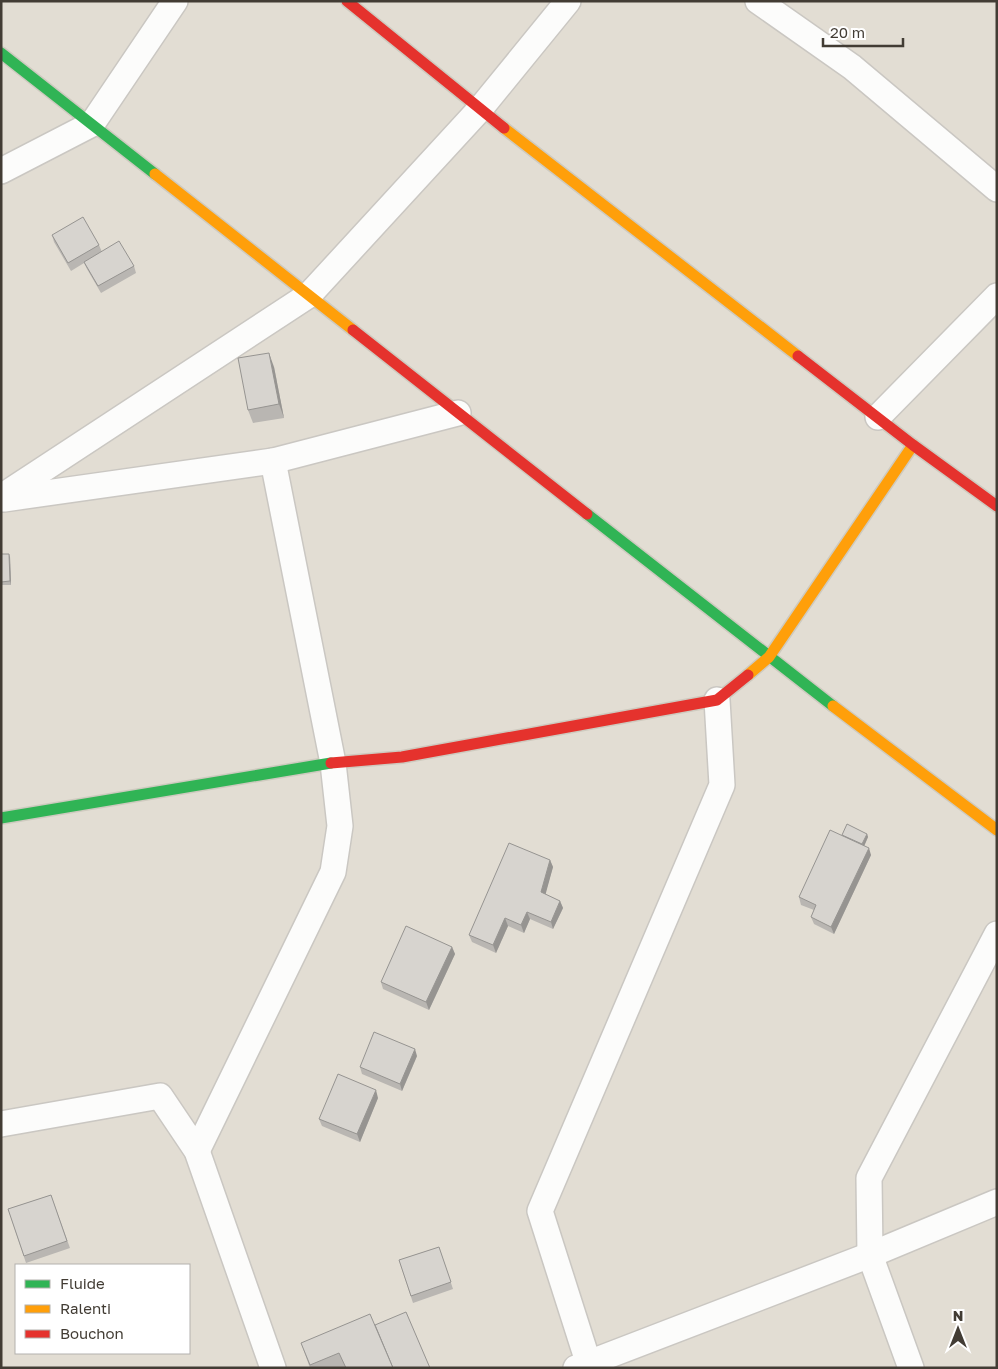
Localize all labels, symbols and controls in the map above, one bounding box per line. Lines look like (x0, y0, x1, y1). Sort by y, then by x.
scale bar (823, 15, 903, 47)
text: 20 m (830, 23, 865, 41)
legend (15, 1264, 190, 1354)
text: Fluide (60, 1274, 105, 1292)
text: Ralenti (60, 1299, 111, 1317)
north arrow (933, 1304, 983, 1354)
text: N (953, 1307, 963, 1324)
text: Bouchon (60, 1324, 124, 1342)

